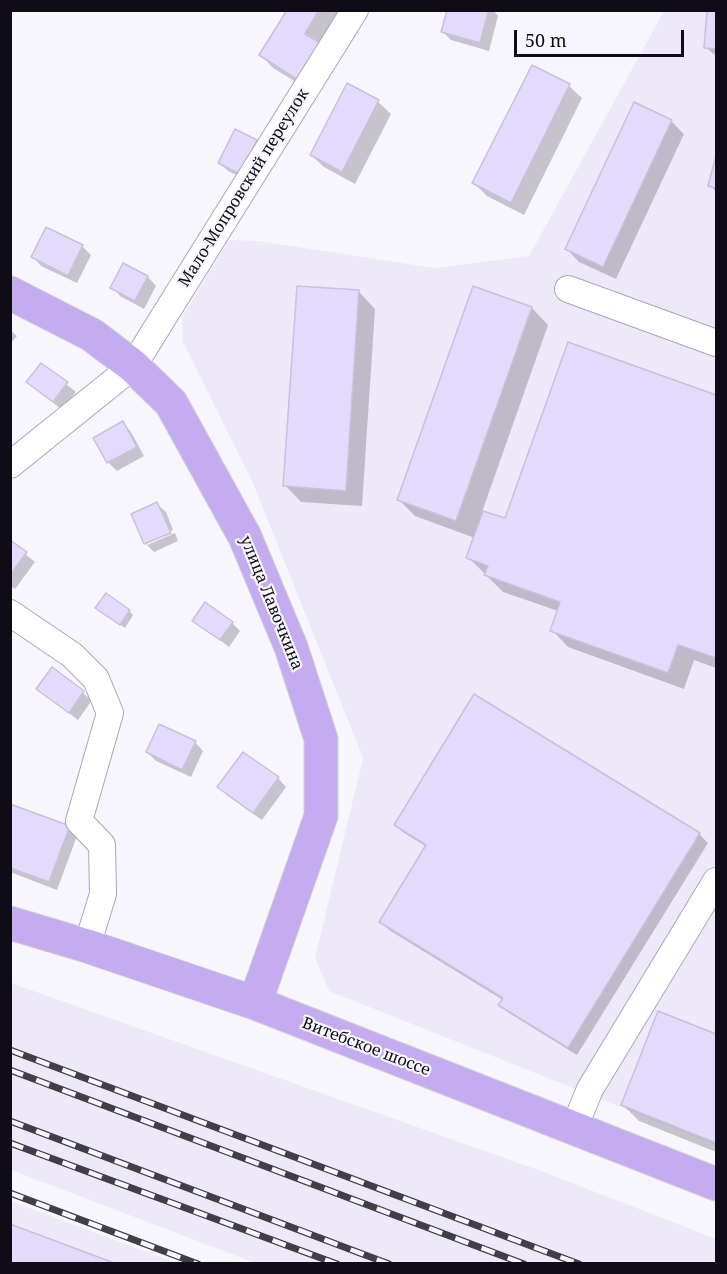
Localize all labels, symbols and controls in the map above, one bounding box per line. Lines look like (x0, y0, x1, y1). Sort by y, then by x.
scale bar (517, 18, 686, 56)
text: 50 m (525, 28, 567, 52)
street label: Мало-Мопровский переулок (175, 85, 313, 291)
street label: улица Лавочкина (235, 533, 307, 673)
street label: Витебское шоссе (299, 1014, 433, 1080)

